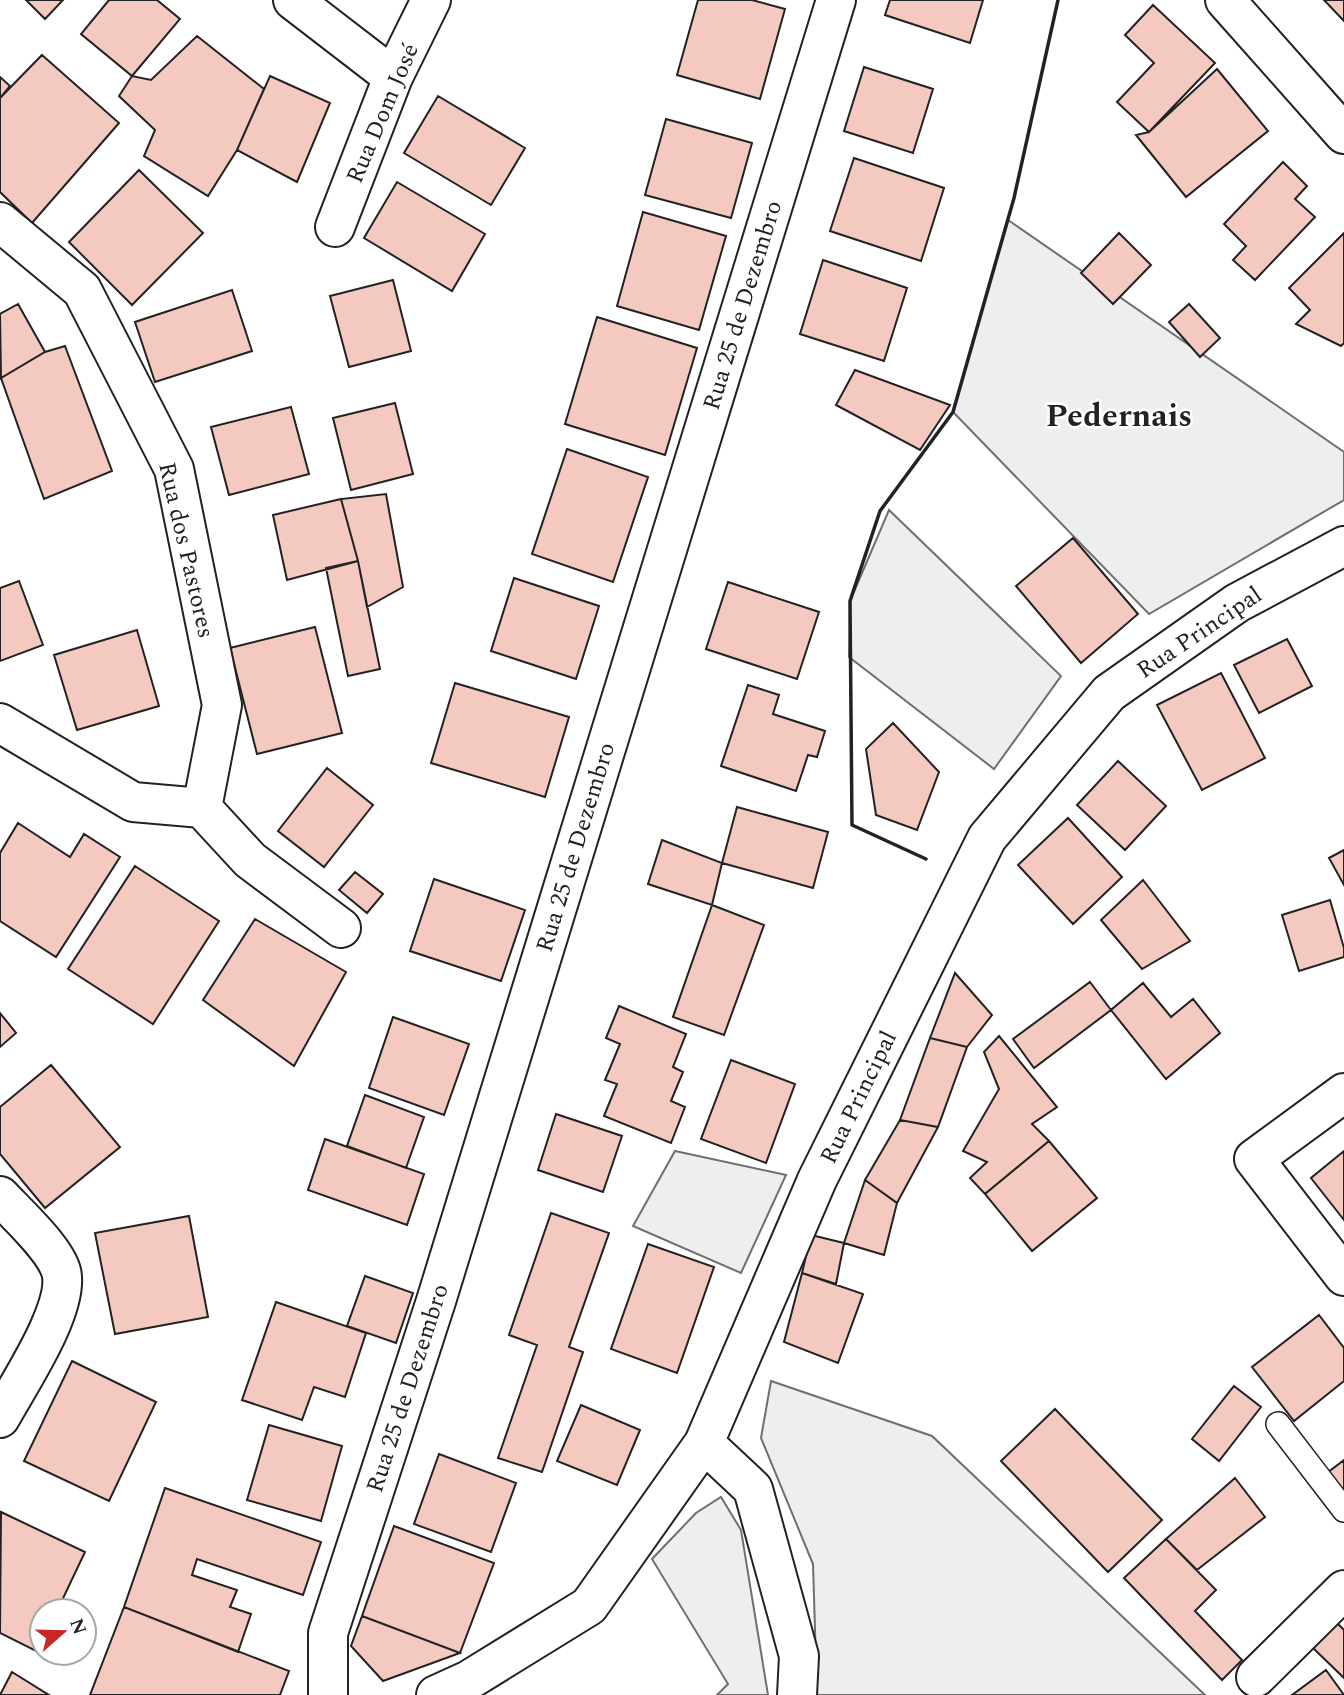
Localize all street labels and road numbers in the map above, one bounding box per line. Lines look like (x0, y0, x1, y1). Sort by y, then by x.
street label: Rua Dom José (337, 38, 429, 189)
street label: Rua 25 de Dezembro (694, 196, 792, 415)
street label: Rua dos Pastores (148, 459, 224, 642)
street label: Rua Principal (1130, 577, 1270, 688)
street label: Rua 25 de Dezembro (527, 738, 625, 957)
street label: Rua Principal (811, 1025, 907, 1170)
street label: Rua 25 de Dezembro (357, 1279, 459, 1497)

